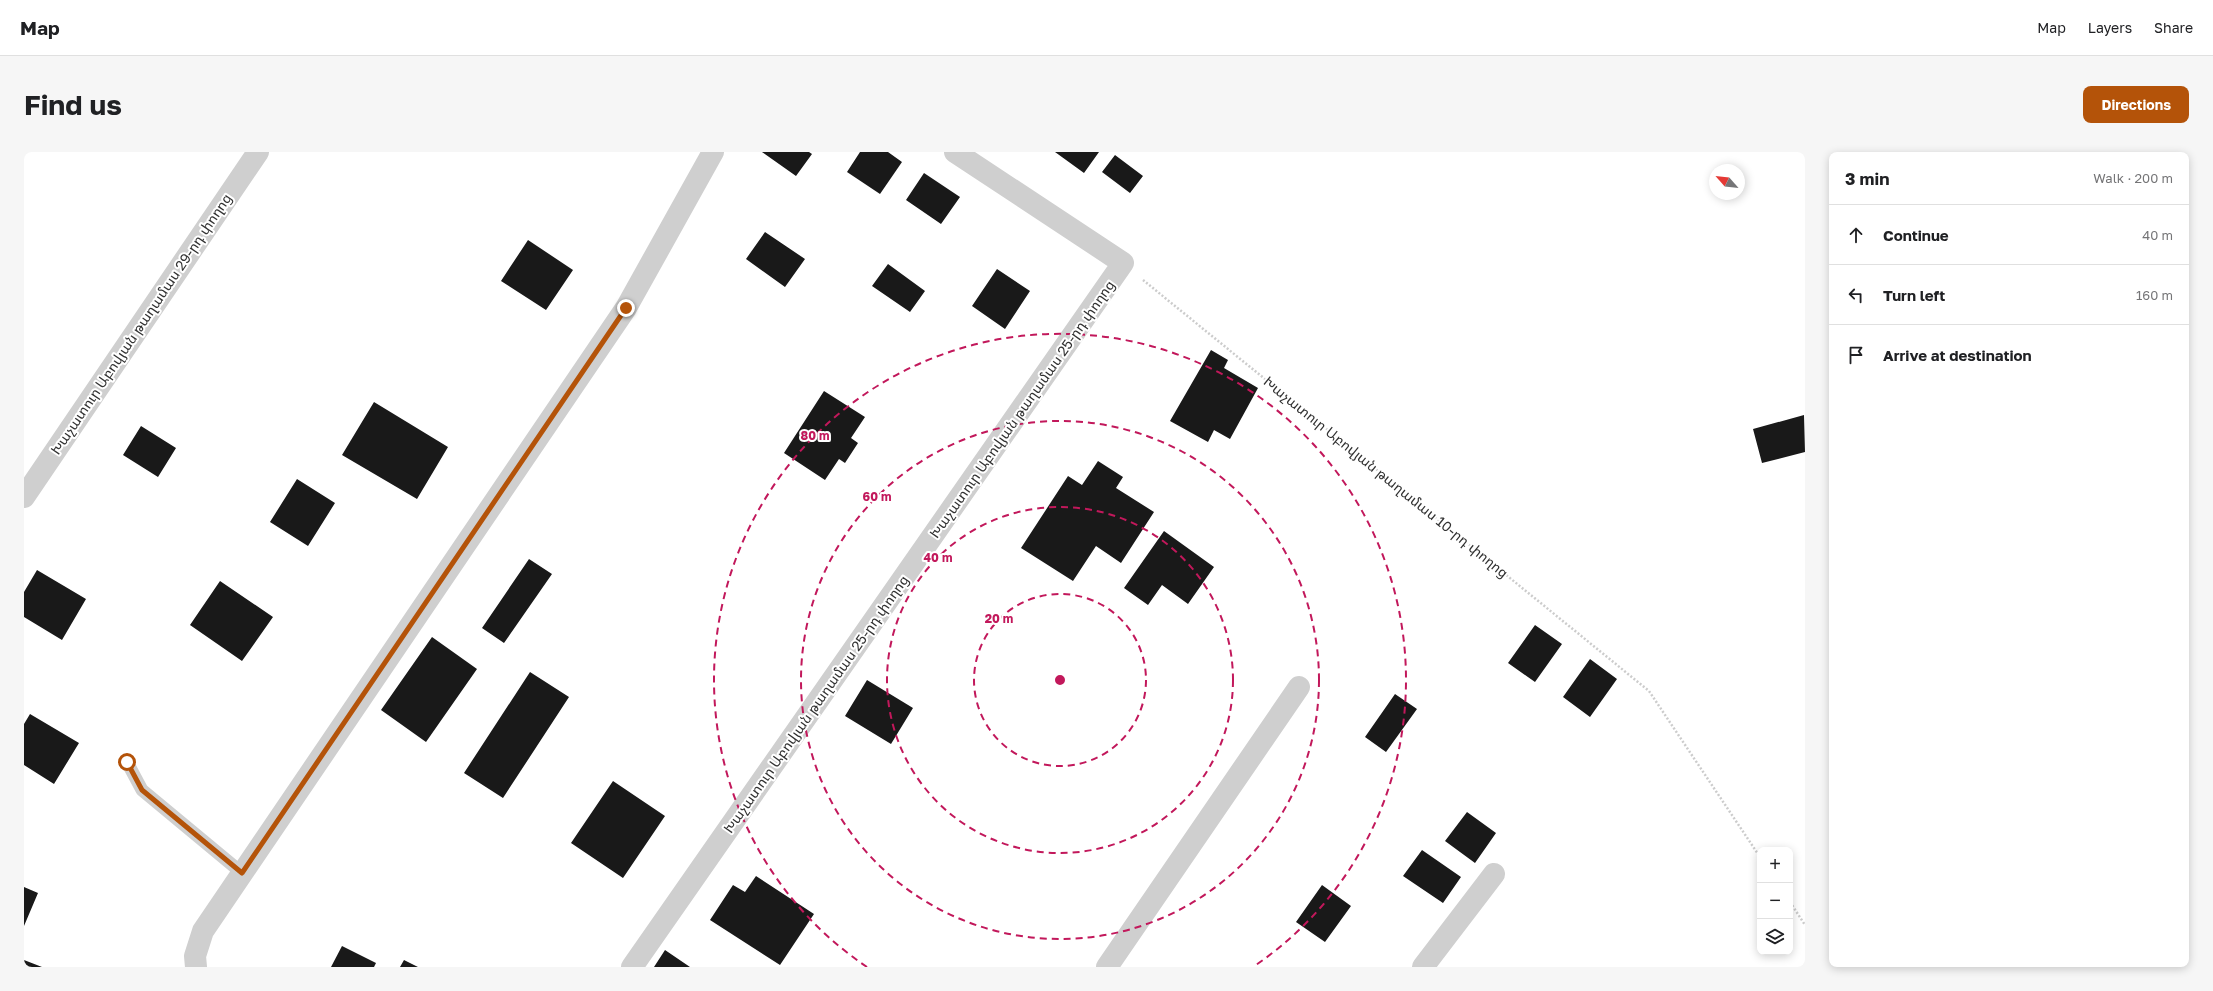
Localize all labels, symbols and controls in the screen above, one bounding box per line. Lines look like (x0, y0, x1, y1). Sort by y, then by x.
text: Map (20, 16, 60, 39)
text: Map (2037, 19, 2066, 36)
text: Layers (2088, 19, 2132, 36)
text: Share (2154, 19, 2193, 36)
button: Directions (2083, 86, 2189, 123)
text: Find us (24, 88, 122, 121)
north arrow (1709, 164, 1745, 200)
text: 3 min (1845, 168, 1889, 189)
text: Walk · 200 m (2093, 170, 2173, 186)
street label: Խաչատուր Աբովյան թաղամաս 29-րդ փողոց (47, 190, 235, 457)
icon: ahead (1845, 224, 1867, 246)
text: Continue (1883, 226, 1949, 244)
text: 40 m (2142, 227, 2173, 243)
street label: Խաչատուր Աբովյան թաղամաս 25-րդ փողոց (925, 277, 1118, 541)
icon: left (1845, 284, 1867, 306)
text: Turn left (1883, 286, 1945, 304)
text: 160 m (2136, 287, 2173, 303)
route end (617, 299, 635, 317)
icon: arrive (1845, 344, 1867, 366)
text: Arrive at destination (1883, 346, 2032, 364)
street label: Խաչատուր Աբովյան թաղամաս 10-րդ փողոց (1261, 372, 1512, 581)
text: 80 m (801, 428, 829, 443)
text: 60 m (863, 489, 891, 504)
text: 40 m (924, 550, 952, 565)
street label: Խաչատուր Աբովյան թաղամաս 25-րդ փողոց (719, 572, 912, 836)
text: 20 m (985, 611, 1013, 626)
centre of rings (1053, 673, 1067, 687)
route start (118, 753, 136, 771)
map controls (1757, 847, 1793, 955)
button: + (1757, 847, 1793, 883)
button: − (1757, 883, 1793, 919)
button: layers (1757, 919, 1793, 955)

